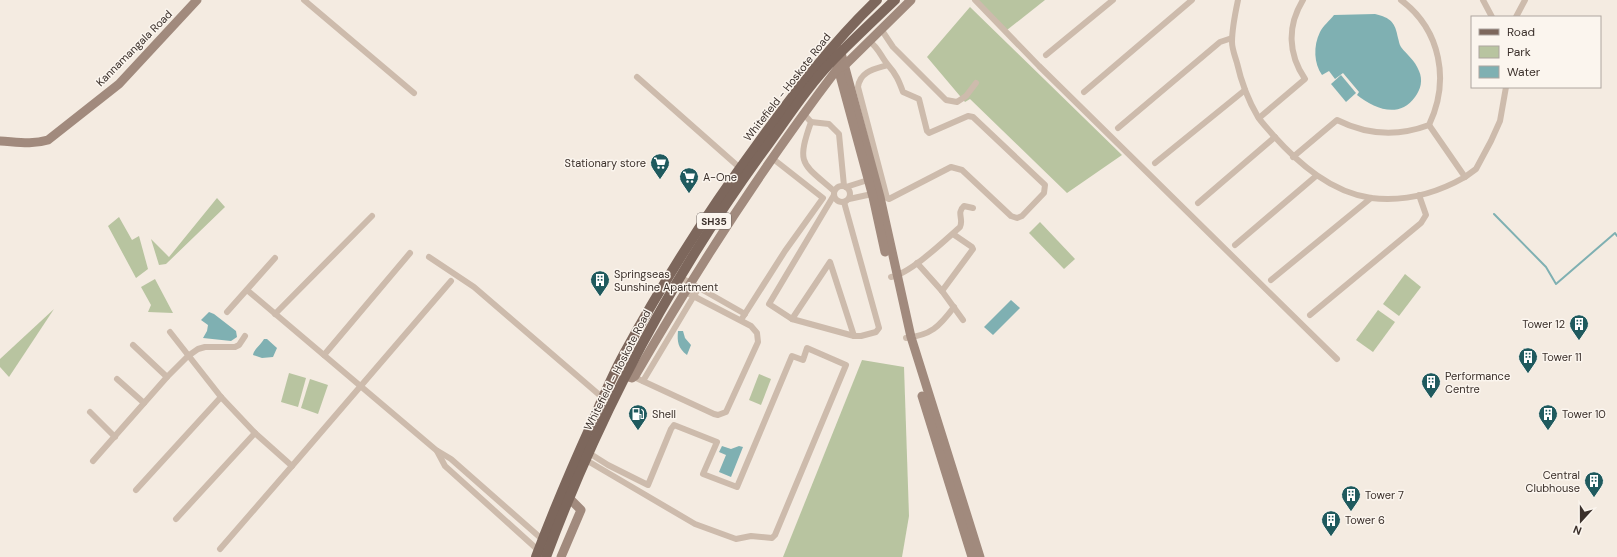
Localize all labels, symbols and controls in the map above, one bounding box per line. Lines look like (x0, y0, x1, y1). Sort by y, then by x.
street label: Kannamangala Road (93, 7, 175, 89)
legend (1471, 16, 1601, 88)
text: Road (1507, 24, 1535, 40)
street label: Whitefield - Hoskote Road (740, 30, 834, 144)
text: Park (1507, 44, 1531, 60)
text: Water (1507, 64, 1541, 80)
supermarket icon: Stationary store (649, 152, 671, 180)
place label: Stationary store (565, 156, 646, 170)
supermarket icon: A-One (678, 166, 700, 194)
place label: A-One (703, 170, 737, 184)
road number: SH35 (697, 213, 731, 229)
place label: Springseas Sunshine Apartment (614, 267, 718, 294)
building icon: Springseas Sunshine Apartment (589, 269, 611, 297)
street label: Whitefield - Hoskote Road (580, 307, 654, 433)
building icon: Tower 12 (1568, 313, 1590, 341)
place label: Tower 12 (1522, 317, 1565, 331)
building icon: Tower 11 (1517, 346, 1539, 374)
place label: Tower 11 (1542, 350, 1582, 364)
place label: Performance Centre (1445, 369, 1510, 396)
building icon: Performance Centre (1420, 371, 1442, 399)
fuel station icon: Shell (627, 403, 649, 431)
building icon: Tower 10 (1537, 403, 1559, 431)
place label: Shell (652, 407, 676, 421)
place label: Tower 10 (1562, 407, 1606, 421)
place label: Central Clubhouse (1526, 468, 1580, 495)
building icon: Central Clubhouse (1583, 470, 1605, 498)
building icon: Tower 7 (1340, 484, 1362, 512)
place label: Tower 7 (1365, 488, 1404, 502)
north arrow (1561, 501, 1601, 541)
building icon: Tower 6 (1320, 509, 1342, 537)
place label: Tower 6 (1345, 513, 1385, 527)
text: N (1571, 522, 1584, 538)

